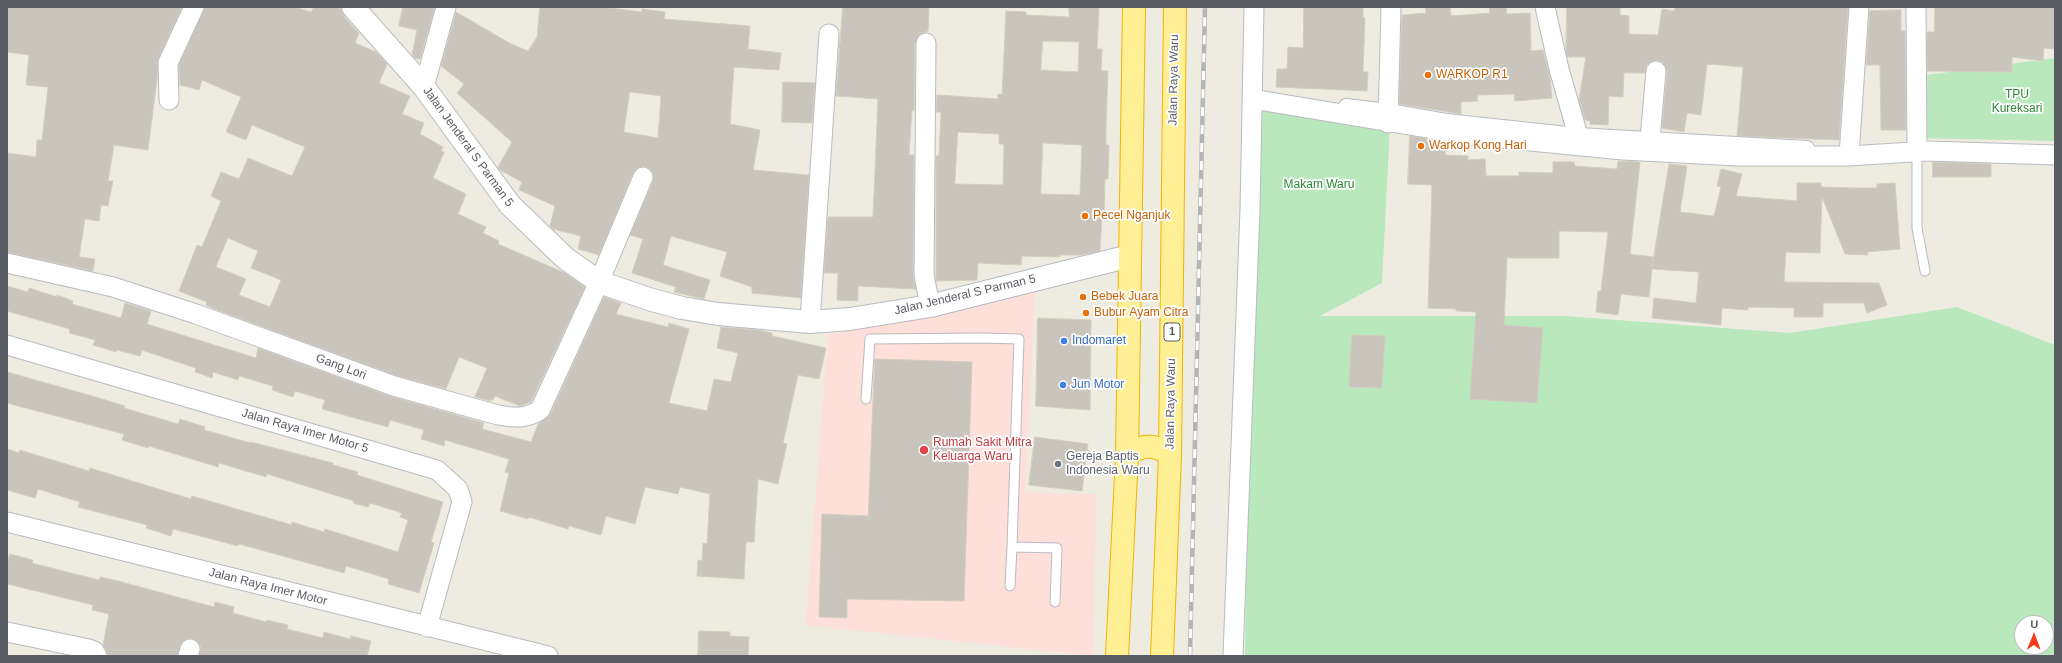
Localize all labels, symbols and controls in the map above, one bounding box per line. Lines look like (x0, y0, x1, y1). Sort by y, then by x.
street label: Jalan Raya Waru (1166, 34, 1182, 126)
place label: WARKOP R1 (1436, 68, 1508, 82)
marker: WARKOP R1 (1423, 70, 1433, 80)
street label: Jalan Jenderal S Parman 5 (420, 84, 516, 210)
park label: TPU Kureksari (1992, 88, 2042, 116)
place label: Warkop Kong Hari (1429, 139, 1527, 153)
marker: Warkop Kong Hari (1416, 141, 1426, 151)
park label: Makam Waru (1284, 178, 1354, 192)
place label: Pecel Nganjuk (1093, 209, 1170, 223)
marker: Pecel Nganjuk (1080, 211, 1090, 221)
street label: Jalan Jenderal S Parman 5 (893, 272, 1037, 318)
place label: Bebek Juara (1091, 290, 1158, 304)
marker: Bebek Juara (1078, 292, 1088, 302)
place label: Bubur Ayam Citra (1094, 306, 1188, 320)
marker: Bubur Ayam Citra (1081, 308, 1091, 318)
road number: 1 (1164, 323, 1180, 341)
place label: Indomaret (1072, 334, 1126, 348)
marker: Indomaret (1059, 336, 1069, 346)
street label: Gang Lori (314, 351, 368, 383)
street label: Jalan Raya Waru (1163, 358, 1179, 450)
place label: Jun Motor (1071, 378, 1124, 392)
marker: Jun Motor (1058, 380, 1068, 390)
street label: Jalan Raya Imer Motor 5 (240, 406, 370, 456)
place label: Rumah Sakit Mitra Keluarga Waru (933, 436, 1032, 464)
marker: Rumah Sakit Mitra Keluarga Waru (918, 444, 930, 456)
place label: Gereja Baptis Indonesia Waru (1066, 450, 1150, 478)
marker: Gereja Baptis Indonesia Waru (1053, 459, 1063, 469)
street label: Jalan Raya Imer Motor (207, 565, 329, 609)
north arrow (2014, 615, 2054, 655)
text: U (2030, 618, 2038, 630)

